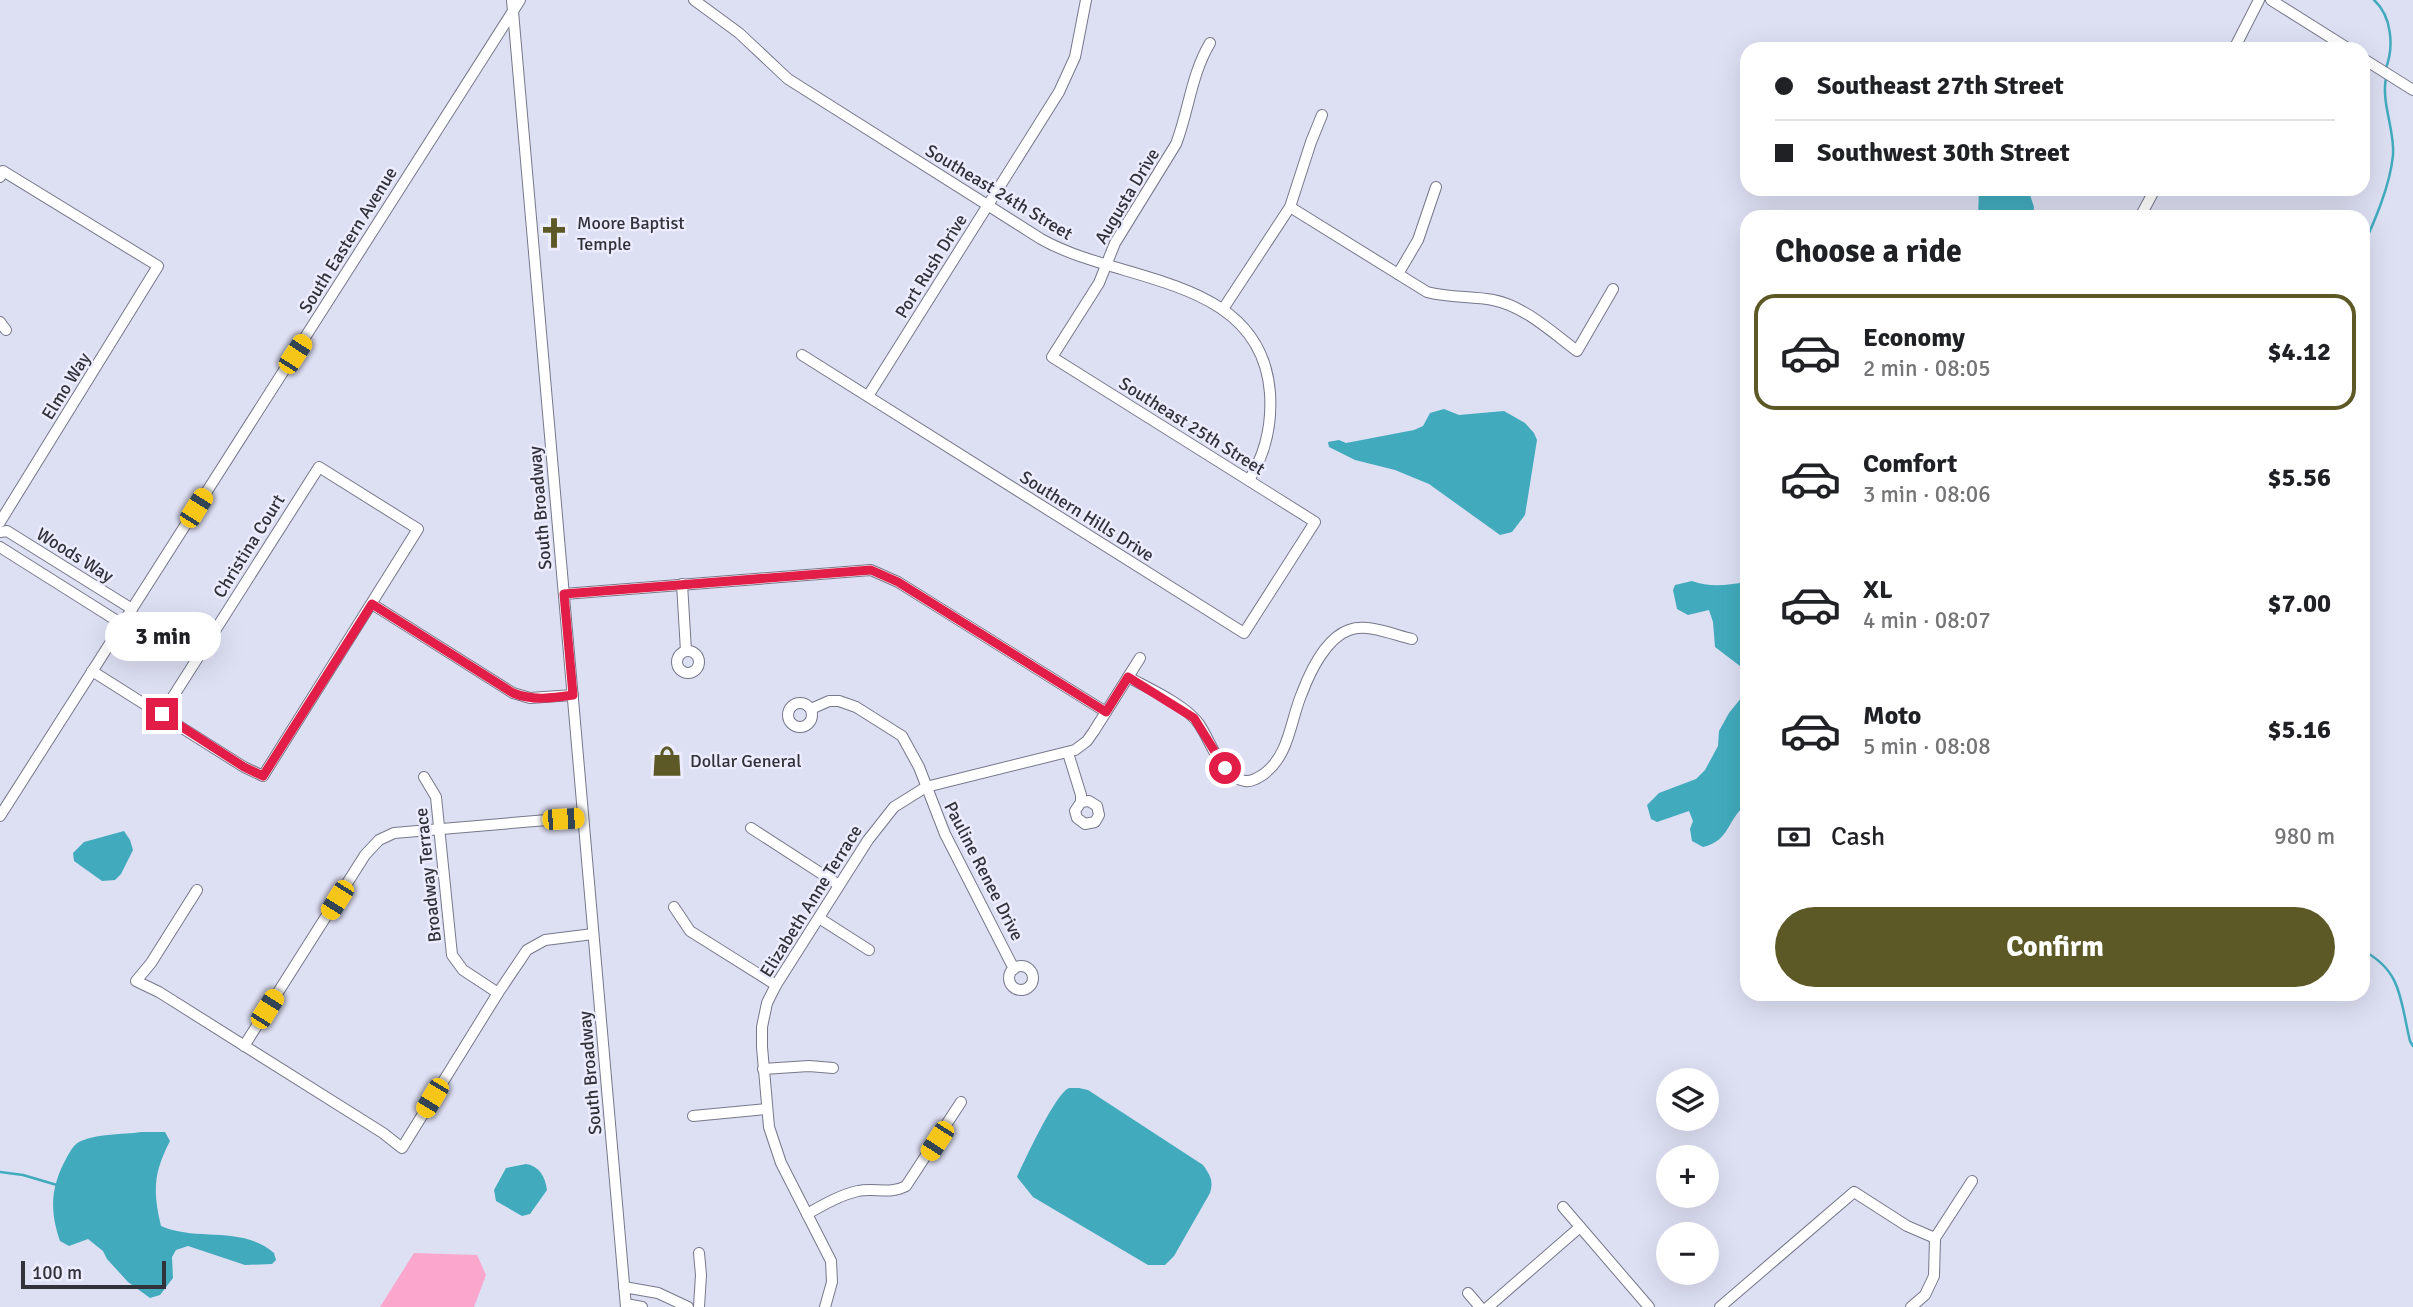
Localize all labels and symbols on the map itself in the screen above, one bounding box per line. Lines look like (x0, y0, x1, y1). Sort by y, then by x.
street label: Southeast 24th Street (921, 139, 1077, 245)
street label: Augusta Drive (1090, 144, 1164, 248)
street label: South Eastern Avenue (294, 163, 402, 317)
street label: Port Rush Drive (890, 210, 972, 322)
place label: Moore Baptist Temple (577, 212, 685, 255)
church icon: Moore Baptist Temple (537, 216, 571, 250)
car (275, 331, 316, 377)
street label: Elmo Way (37, 348, 96, 424)
street label: Southeast 25th Street (1115, 372, 1269, 480)
street label: South Broadway (524, 445, 556, 571)
street label: Southern Hills Drive (1016, 466, 1158, 566)
car (176, 485, 217, 531)
street label: Christina Court (208, 490, 290, 602)
street label: Woods Way (32, 523, 118, 588)
callout: 3 min (104, 612, 220, 662)
route end (146, 698, 178, 730)
shop icon: Dollar General (650, 744, 684, 778)
place label: Dollar General (690, 750, 801, 772)
route start (1209, 752, 1241, 784)
street label: Pauline Renee Drive (939, 798, 1029, 944)
street label: Broadway Terrace (410, 807, 446, 943)
car (542, 807, 585, 831)
street label: Elizabeth Anne Terrace (755, 821, 867, 981)
car (317, 877, 358, 923)
car (247, 986, 288, 1032)
street label: South Broadway (574, 1010, 606, 1136)
car (413, 1075, 452, 1121)
car (917, 1118, 958, 1164)
scale bar (21, 1258, 166, 1290)

